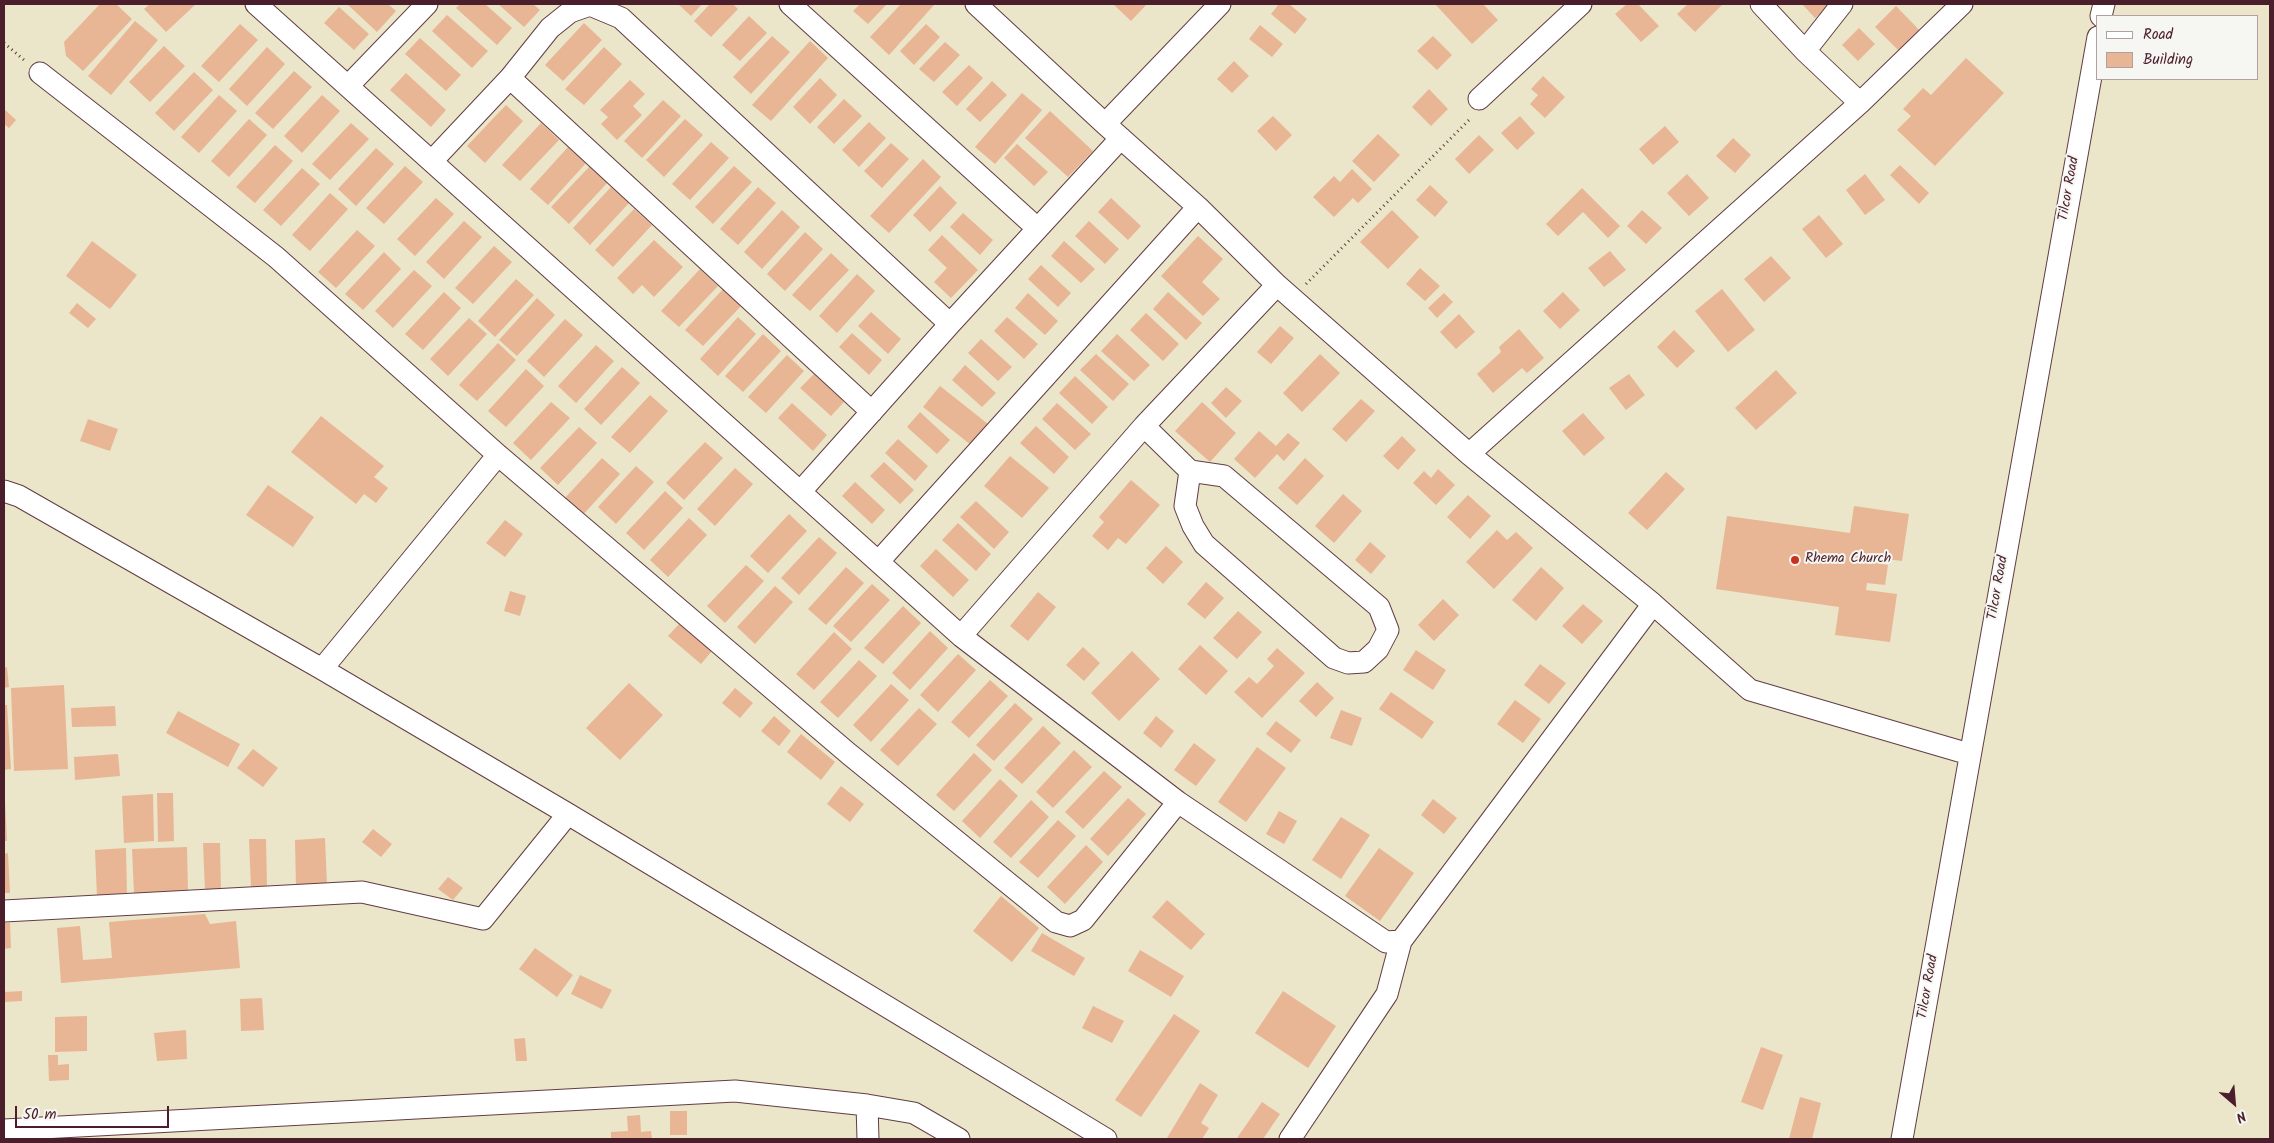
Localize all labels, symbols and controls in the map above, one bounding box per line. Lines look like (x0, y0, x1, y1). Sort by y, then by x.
legend (2096, 15, 2259, 80)
text: Road (2143, 23, 2173, 47)
text: Building (2143, 48, 2193, 72)
street label: Tilcor Road (2056, 155, 2084, 223)
place label: Rhema Church (1805, 552, 1891, 568)
marker: Rhema Church (1789, 554, 1801, 566)
street label: Tilcor Road (1985, 554, 2013, 622)
street label: Tilcor Road (1915, 953, 1943, 1021)
north arrow (2209, 1078, 2259, 1128)
scale bar (18, 1096, 171, 1128)
text: 50 m (23, 1103, 57, 1127)
text: N (2232, 1105, 2250, 1128)

